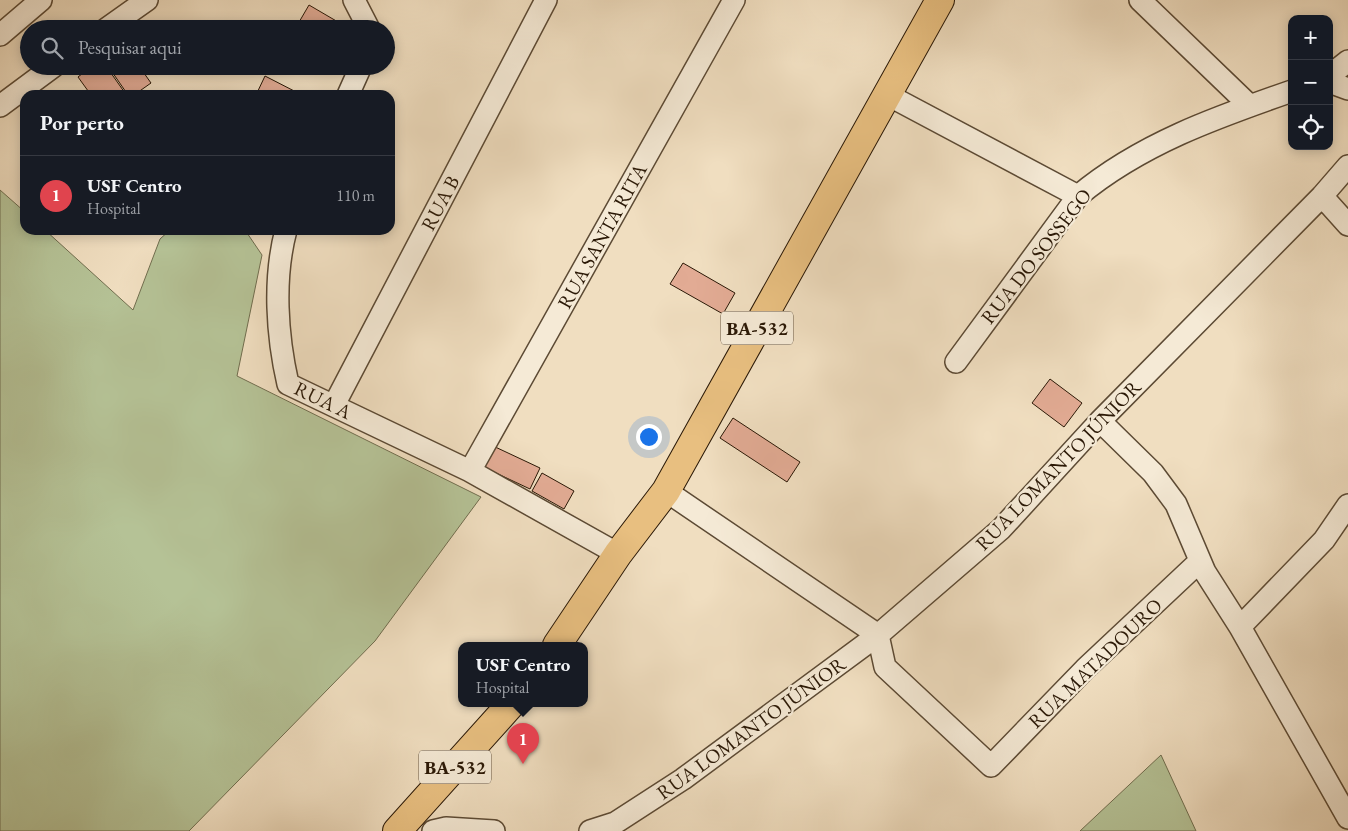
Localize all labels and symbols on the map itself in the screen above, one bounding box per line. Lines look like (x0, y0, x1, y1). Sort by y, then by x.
street label: RUA SANTA RITA (551, 159, 653, 313)
street label: RUA B (415, 171, 465, 235)
street label: RUA DO SOSSEGO (975, 183, 1097, 329)
road number: BA-532 (721, 312, 793, 344)
street label: RUA LOMANTO JÚNIOR (970, 374, 1147, 556)
street label: RUA A (290, 375, 356, 425)
your location (636, 424, 662, 450)
street label: RUA MATADOURO (1022, 592, 1168, 734)
street label: RUA LOMANTO JÚNIOR (651, 650, 851, 805)
pin: 1 (507, 723, 539, 764)
road number: BA-532 (419, 750, 491, 784)

